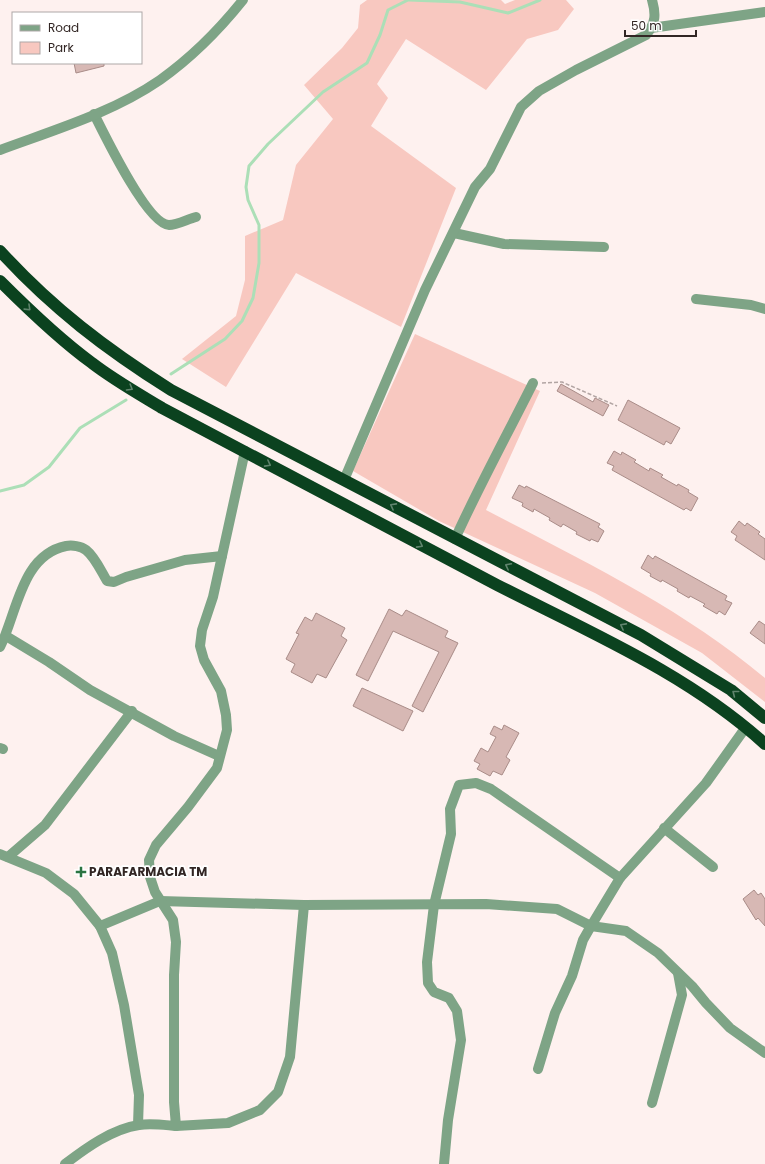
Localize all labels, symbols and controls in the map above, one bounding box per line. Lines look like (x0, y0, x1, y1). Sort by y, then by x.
legend (12, 12, 142, 64)
scale bar (625, 12, 696, 38)
text: 50 m (631, 17, 662, 34)
text: Road (48, 19, 79, 36)
text: Park (48, 39, 75, 56)
one-way arrow (23, 303, 31, 311)
one-way arrow (126, 384, 133, 391)
one-way arrow (264, 459, 272, 467)
one-way arrow (390, 503, 397, 511)
one-way arrow (416, 540, 423, 548)
one-way arrow (505, 563, 512, 571)
one-way arrow (620, 623, 628, 631)
one-way arrow (732, 691, 739, 698)
place label: PARAFARMACIA TM (89, 863, 207, 880)
marker: PARAFARMACIA TM (76, 867, 86, 877)

